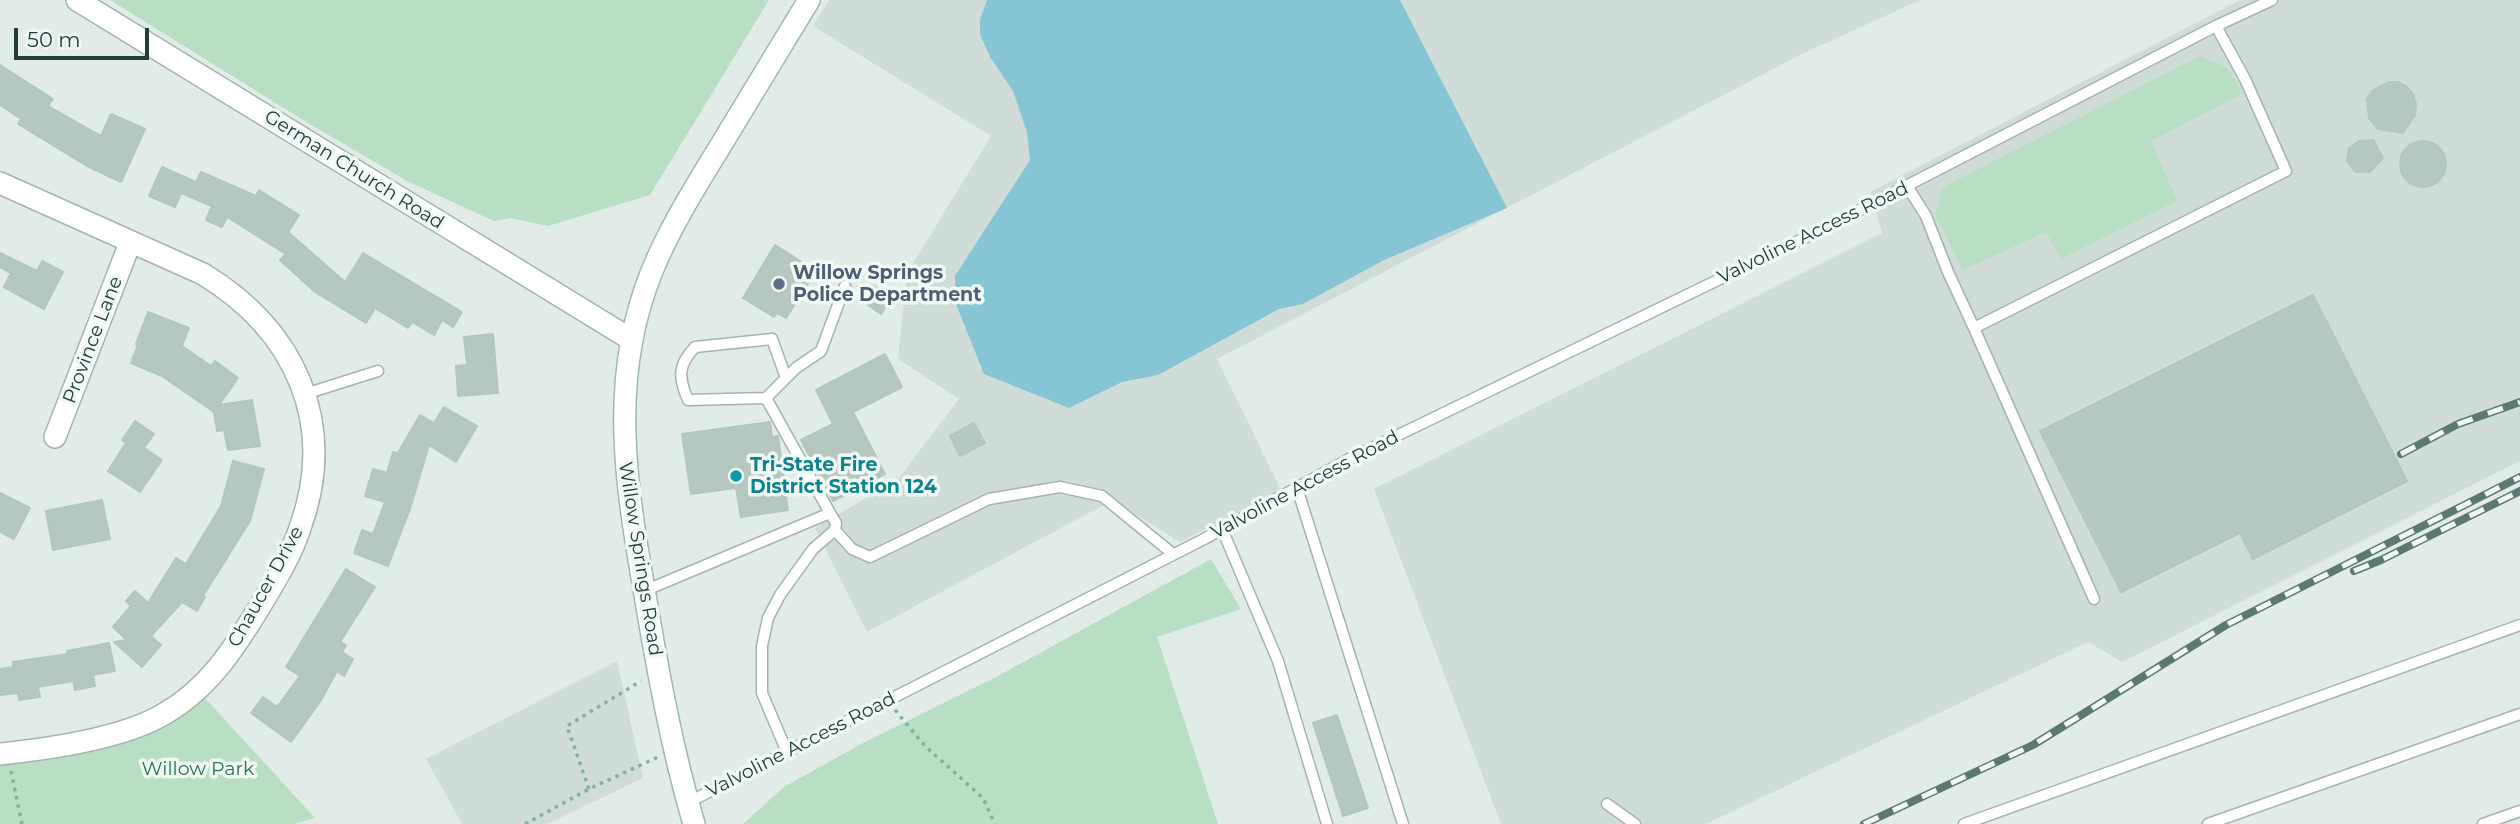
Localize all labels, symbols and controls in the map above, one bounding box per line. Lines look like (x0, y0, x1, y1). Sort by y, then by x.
scale bar (18, 14, 152, 58)
text: 50 m (27, 27, 81, 52)
street label: German Church Road (260, 105, 448, 235)
street label: Valvoline Access Road (1714, 177, 1912, 289)
place label: Willow Springs Police Department (793, 262, 982, 306)
street label: Province Lane (58, 273, 128, 407)
marker: Willow Springs Police Department (771, 276, 787, 292)
street label: Valvoline Access Road (1207, 426, 1403, 544)
place label: Tri-State Fire District Station 124 (750, 454, 937, 498)
street label: Willow Springs Road (613, 460, 667, 658)
marker: Tri-State Fire District Station 124 (728, 468, 744, 484)
street label: Chaucer Drive (223, 523, 309, 651)
street label: Valvoline Access Road (703, 687, 899, 803)
park label: Willow Park (142, 758, 254, 780)

